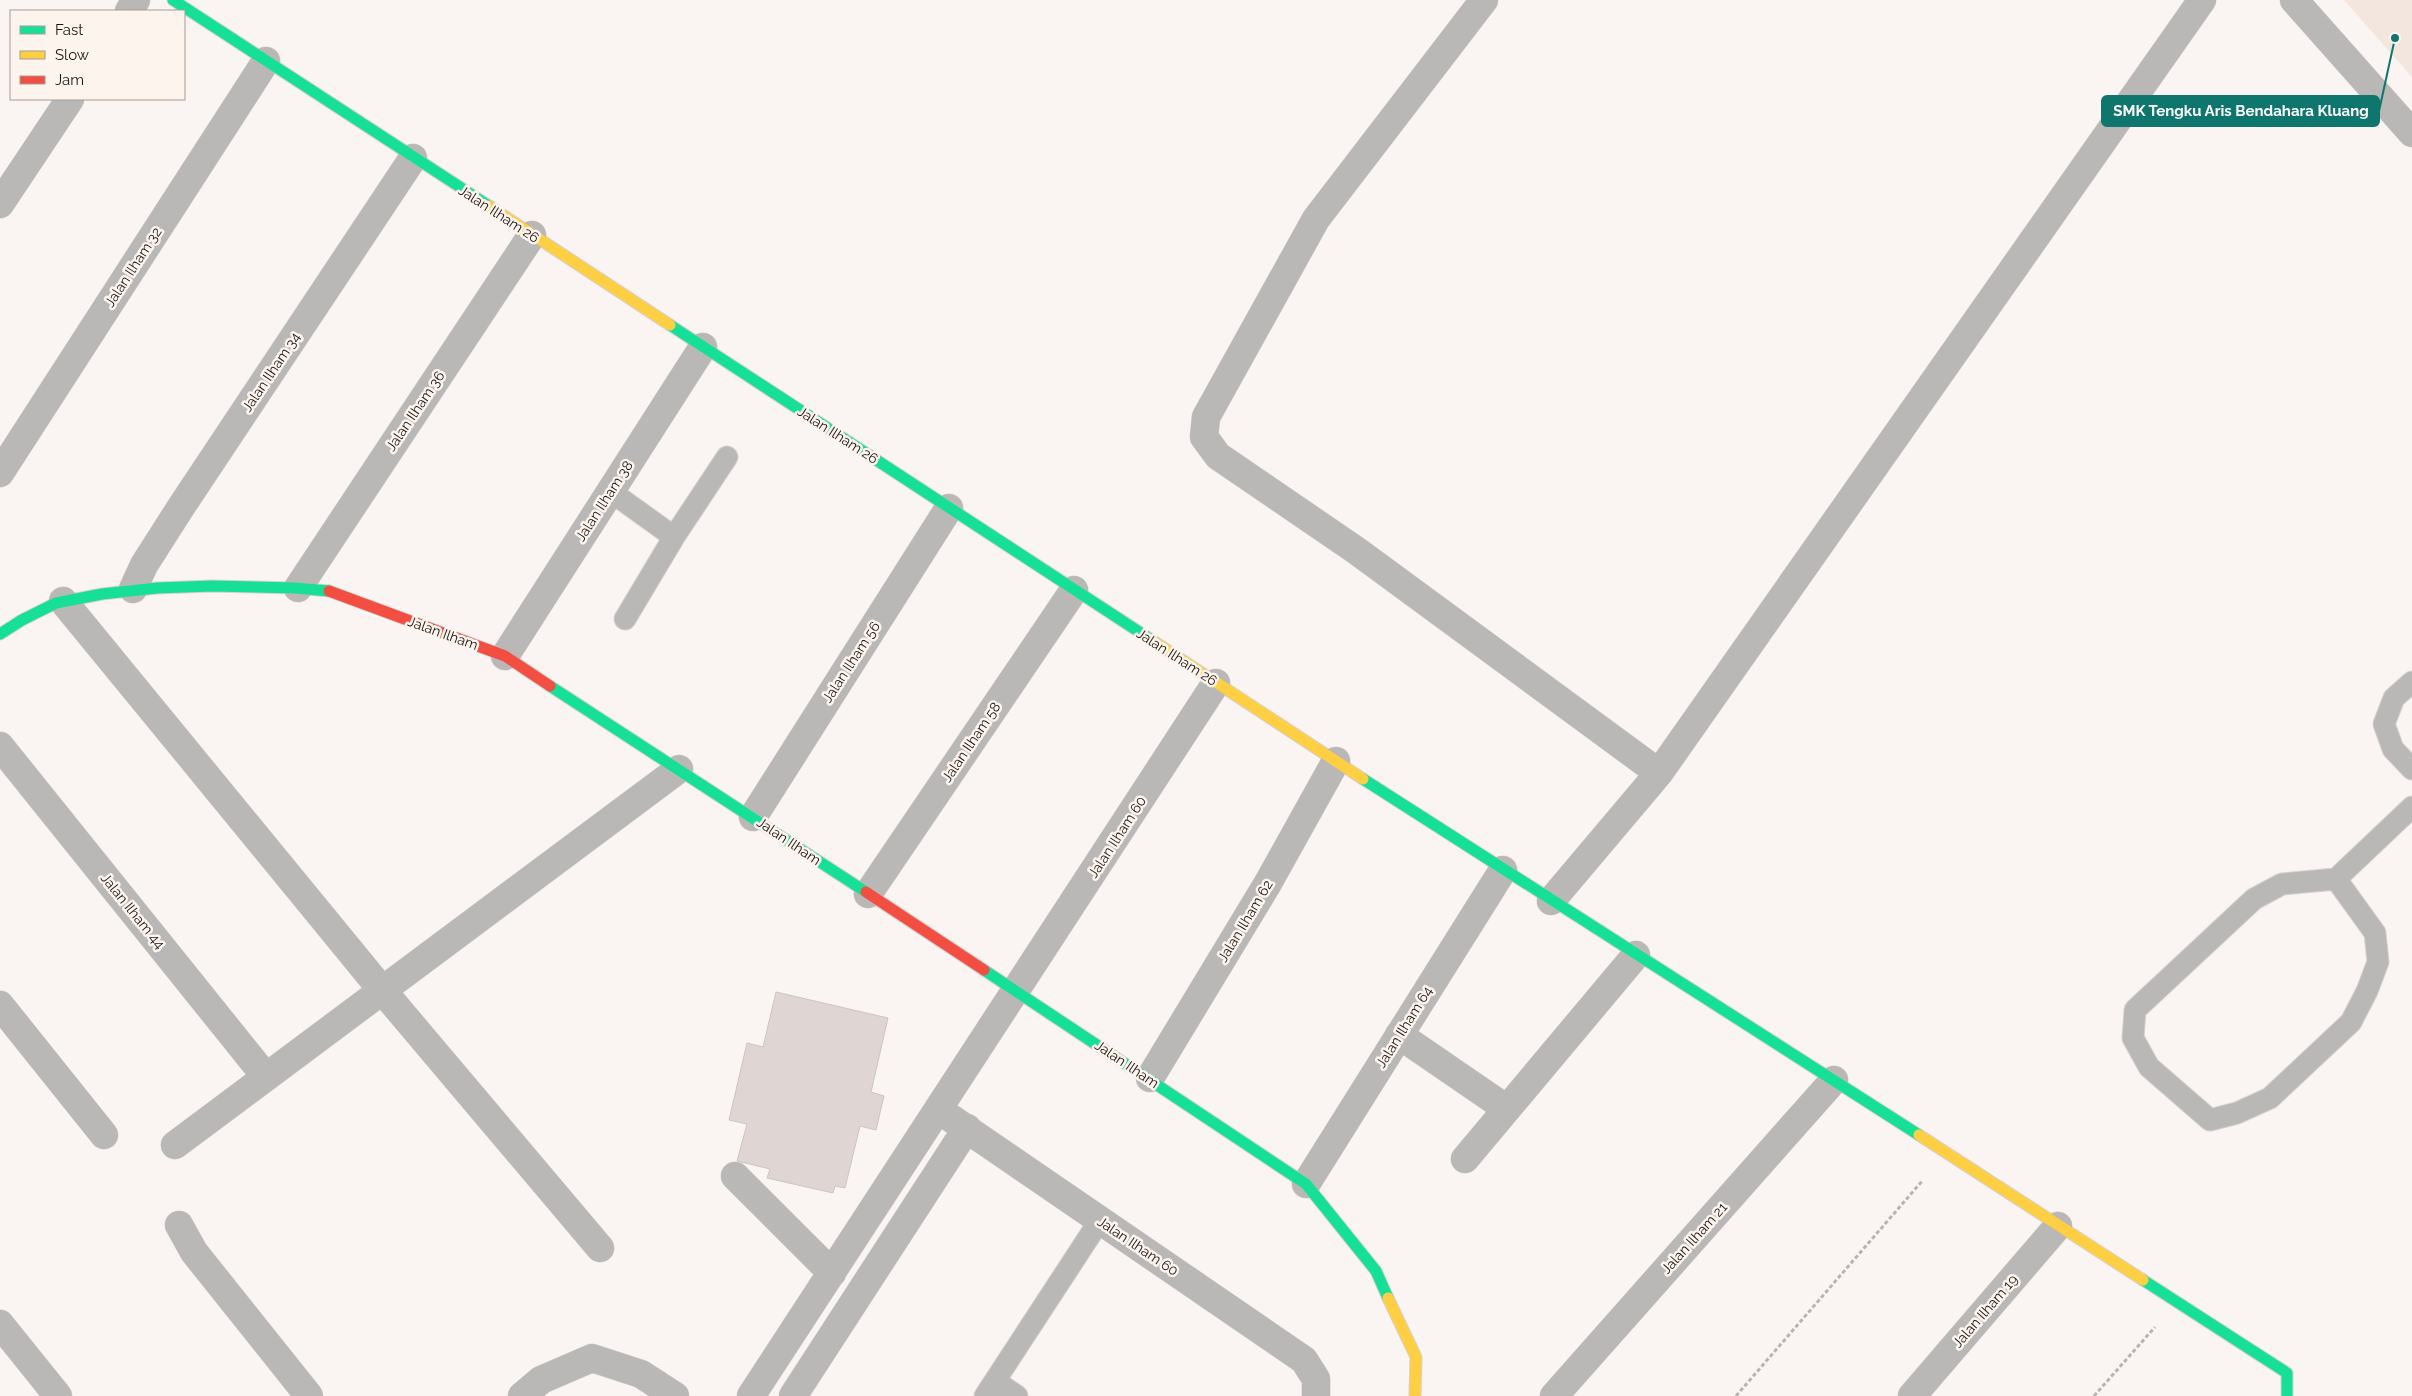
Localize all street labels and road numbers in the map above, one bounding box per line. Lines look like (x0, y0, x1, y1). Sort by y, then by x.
street label: Jalan Ilham 26 (456, 182, 542, 246)
street label: Jalan Ilham 32 (101, 224, 165, 310)
street label: Jalan Ilham 34 (239, 329, 304, 415)
street label: Jalan Ilham 36 (382, 368, 448, 454)
street label: Jalan Ilham 26 (795, 403, 881, 467)
street label: Jalan Ilham 38 (572, 458, 636, 544)
street label: Jalan Ilham (406, 613, 480, 653)
street label: Jalan Ilham 56 (819, 619, 883, 705)
street label: Jalan Ilham 26 (1134, 625, 1220, 689)
street label: Jalan Ilham 58 (938, 699, 1004, 785)
street label: Jalan Ilham 60 (1085, 793, 1149, 881)
street label: Jalan Ilham (754, 814, 824, 868)
street label: Jalan Ilham 44 (98, 870, 168, 952)
street label: Jalan Ilham 62 (1214, 877, 1276, 965)
street label: Jalan Ilham 64 (1373, 983, 1436, 1071)
street label: Jalan Ilham (1092, 1037, 1162, 1091)
street label: Jalan Ilham 21 (1658, 1199, 1730, 1277)
street label: Jalan Ilham 60 (1095, 1213, 1181, 1279)
street label: Jalan Ilham 19 (1949, 1271, 2021, 1351)

